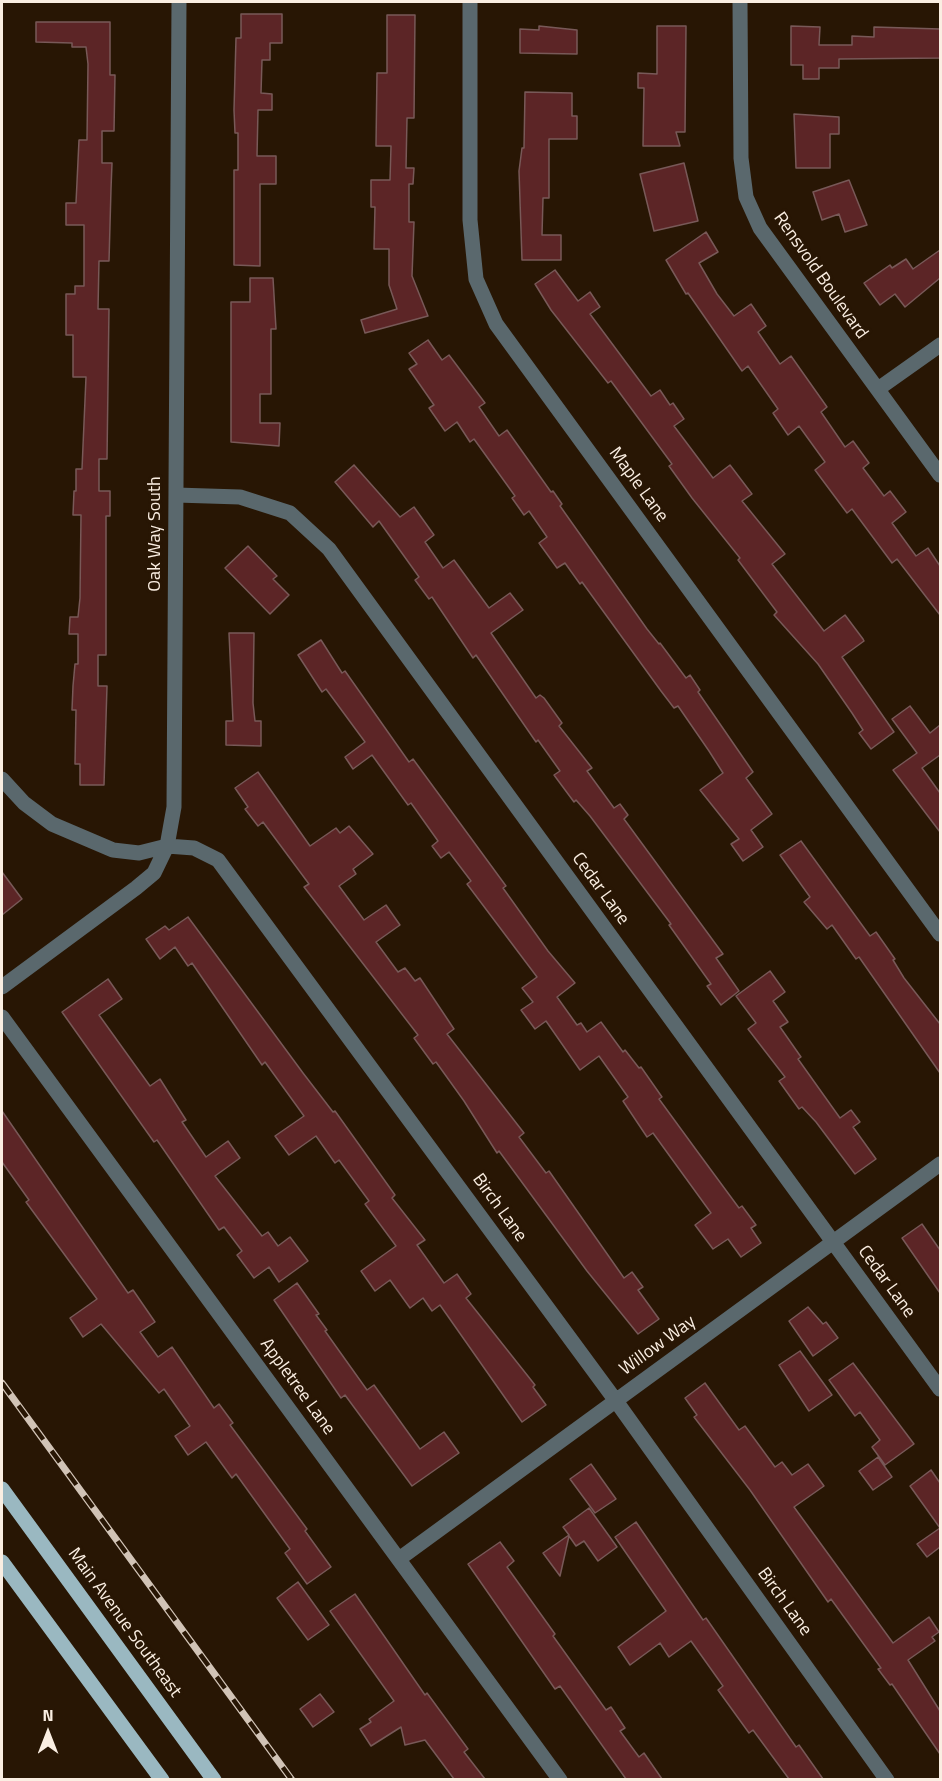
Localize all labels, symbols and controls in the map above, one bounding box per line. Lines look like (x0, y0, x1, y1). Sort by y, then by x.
street label: Rensvold Boulevard (768, 208, 872, 344)
street label: Maple Lane (604, 443, 672, 527)
street label: Oak Way South (145, 476, 167, 592)
street label: Cedar Lane (567, 849, 633, 929)
street label: Birch Lane (467, 1170, 531, 1246)
street label: Cedar Lane (853, 1242, 919, 1322)
street label: Willow Way (616, 1311, 700, 1381)
street label: Appletree Lane (255, 1335, 339, 1439)
street label: Main Avenue Southeast (62, 1544, 186, 1702)
street label: Birch Lane (752, 1564, 816, 1640)
north arrow (18, 1703, 78, 1763)
text: N (42, 1703, 54, 1727)

